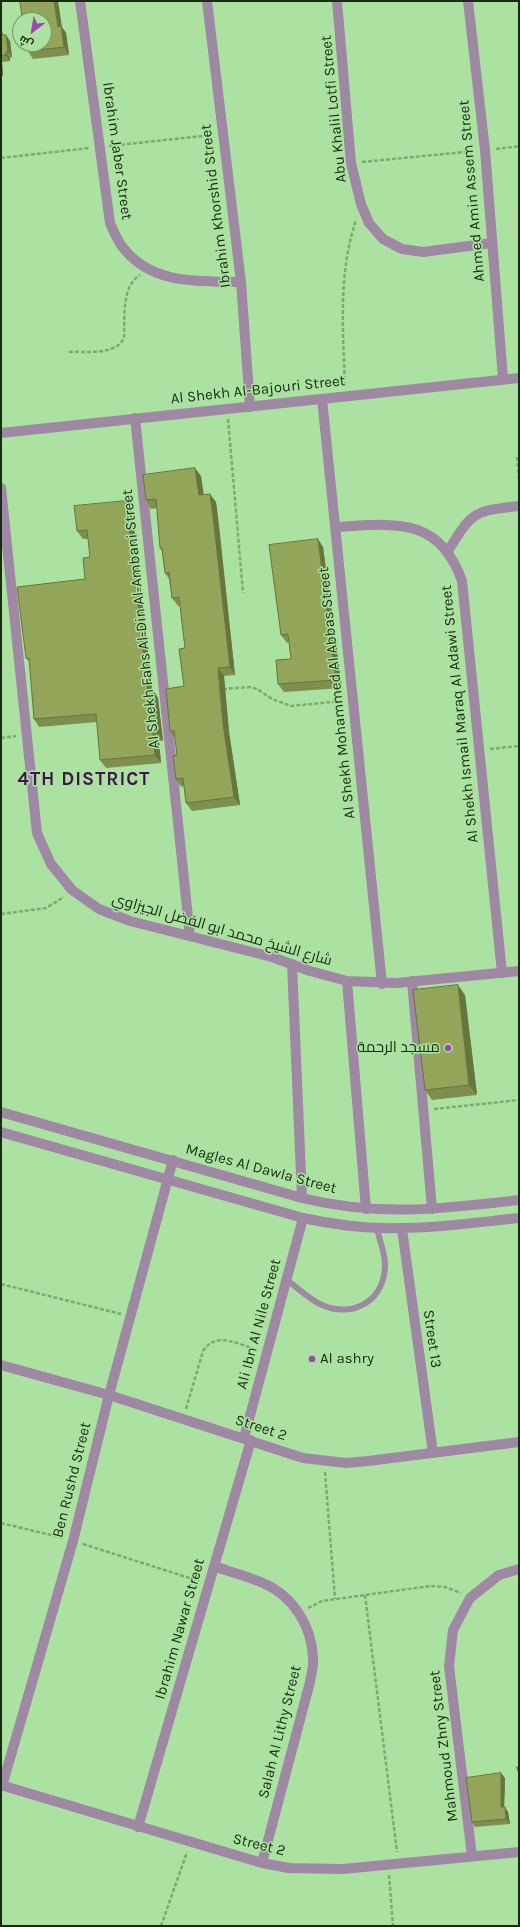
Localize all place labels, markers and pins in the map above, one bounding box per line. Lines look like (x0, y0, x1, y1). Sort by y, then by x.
place label: مسجد الرحمة (357, 1039, 440, 1057)
marker: مسجد الرحمة (443, 1043, 453, 1053)
place label: Al ashry (320, 1350, 374, 1368)
marker: Al ashry (307, 1354, 317, 1364)

